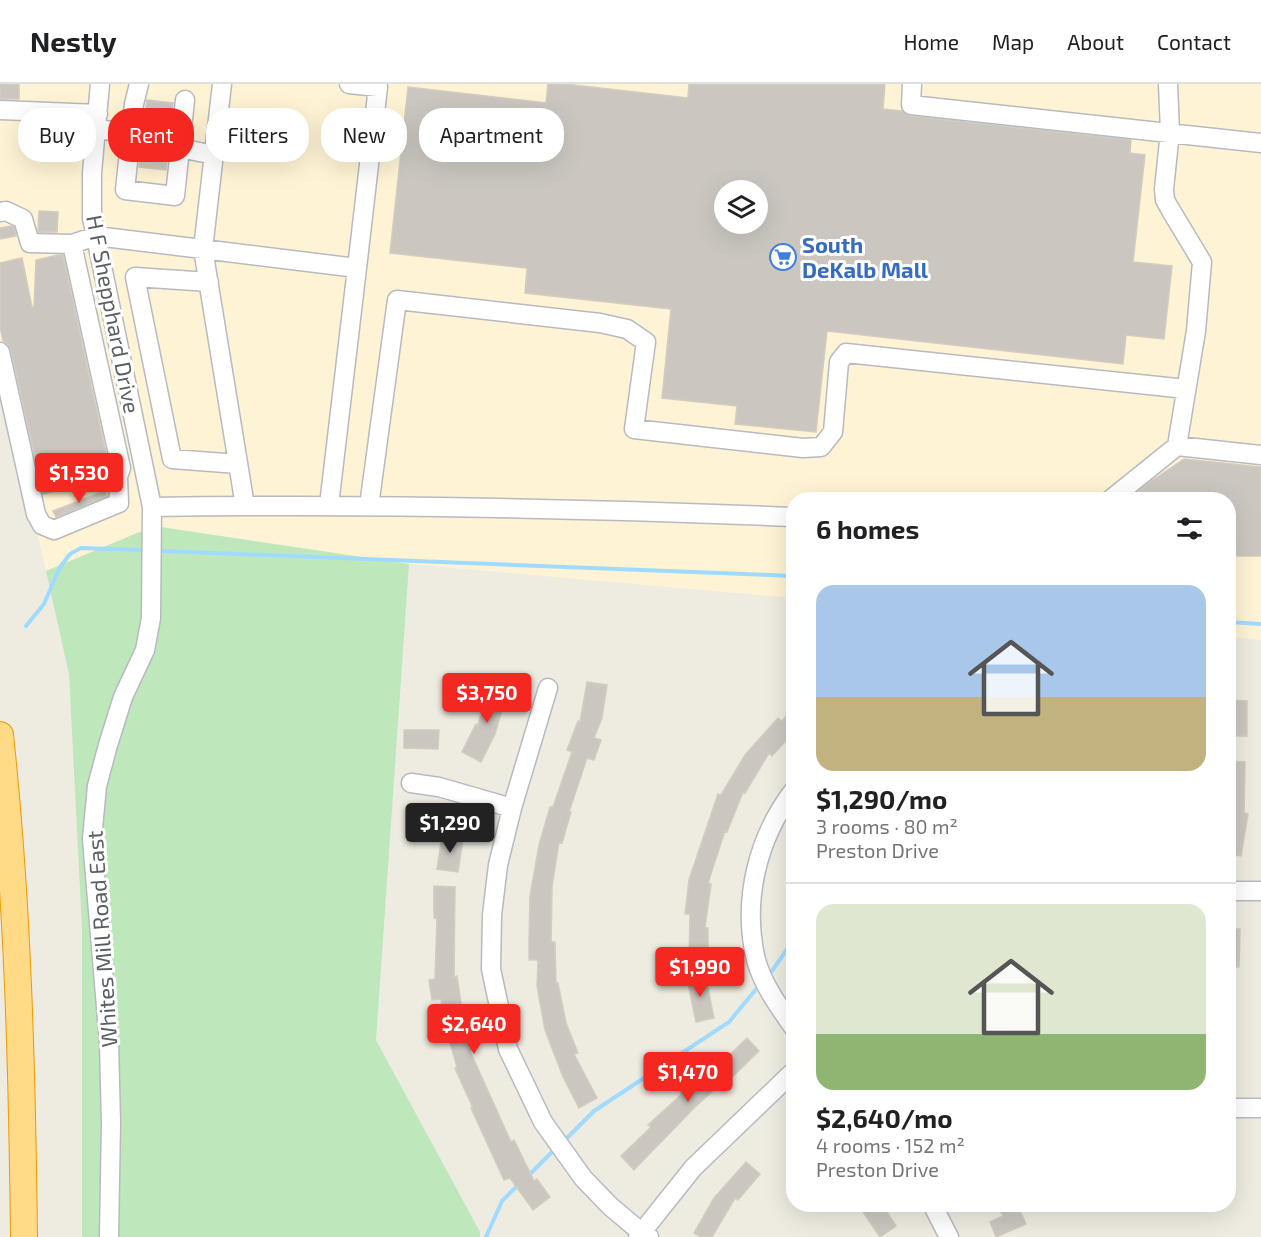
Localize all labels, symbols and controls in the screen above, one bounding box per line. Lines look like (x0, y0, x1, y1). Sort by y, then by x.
text: Nestly (30, 24, 117, 58)
text: Home (903, 29, 959, 54)
text: Map (992, 29, 1034, 54)
text: About (1067, 29, 1124, 54)
text: Contact (1157, 29, 1231, 54)
chip: Buy (18, 108, 96, 162)
chip: Rent (108, 108, 194, 162)
chip: Filters (206, 108, 309, 162)
chip: New (321, 108, 407, 162)
chip: Apartment (419, 108, 564, 162)
map controls (714, 180, 768, 234)
button: layers (714, 180, 768, 234)
street label: H F Shepphard Drive (82, 213, 146, 415)
place label: South DeKalb Mall (802, 231, 929, 282)
supermarket icon: South DeKalb Mall (768, 242, 798, 272)
pin: $1,530 (30, 453, 128, 504)
text: $1,530 (49, 460, 109, 484)
icon: filters (1173, 512, 1206, 545)
text: 6 homes (816, 513, 919, 544)
icon: home (957, 624, 1065, 732)
pin: $3,750 (438, 673, 536, 724)
text: $3,750 (456, 680, 518, 704)
text: $1,290/mo (816, 783, 947, 814)
pin: $1,290 (401, 803, 499, 854)
text: $1,290 (419, 810, 481, 834)
text: 3 rooms · 80 m² (816, 814, 958, 838)
street label: Whites Mill Road East (80, 830, 122, 1048)
text: Preston Drive (816, 838, 939, 862)
icon: home (957, 943, 1065, 1051)
pin: $1,990 (651, 947, 749, 998)
text: $1,990 (669, 954, 731, 978)
pin: $2,640 (425, 1004, 523, 1055)
text: $2,640 (441, 1011, 507, 1035)
pin: $1,470 (639, 1052, 737, 1103)
text: $1,470 (658, 1059, 718, 1083)
text: $2,640/mo (816, 1102, 953, 1133)
text: 4 rooms · 152 m² (816, 1133, 965, 1157)
text: Preston Drive (816, 1157, 939, 1181)

